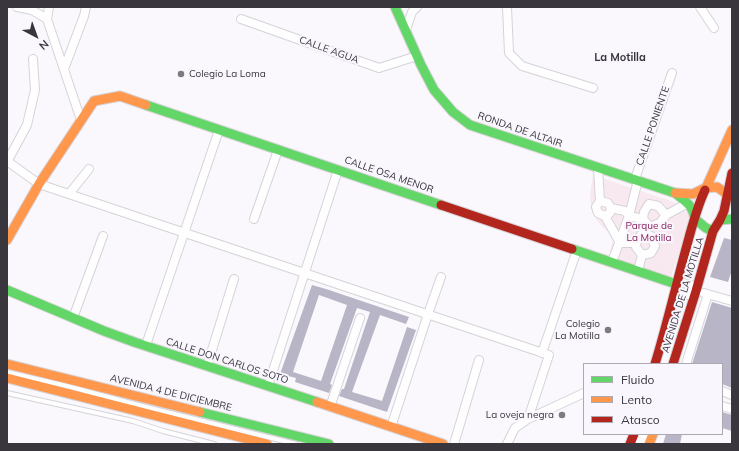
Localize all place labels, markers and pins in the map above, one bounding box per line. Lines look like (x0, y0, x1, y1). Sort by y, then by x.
place label: Colegio La Loma (189, 68, 266, 80)
marker: Colegio La Loma (176, 69, 186, 79)
place label: Colegio La Motilla (555, 318, 600, 342)
marker: Colegio La Motilla (603, 325, 613, 335)
place label: La oveja negra (486, 409, 554, 421)
marker: La oveja negra (557, 410, 567, 420)

